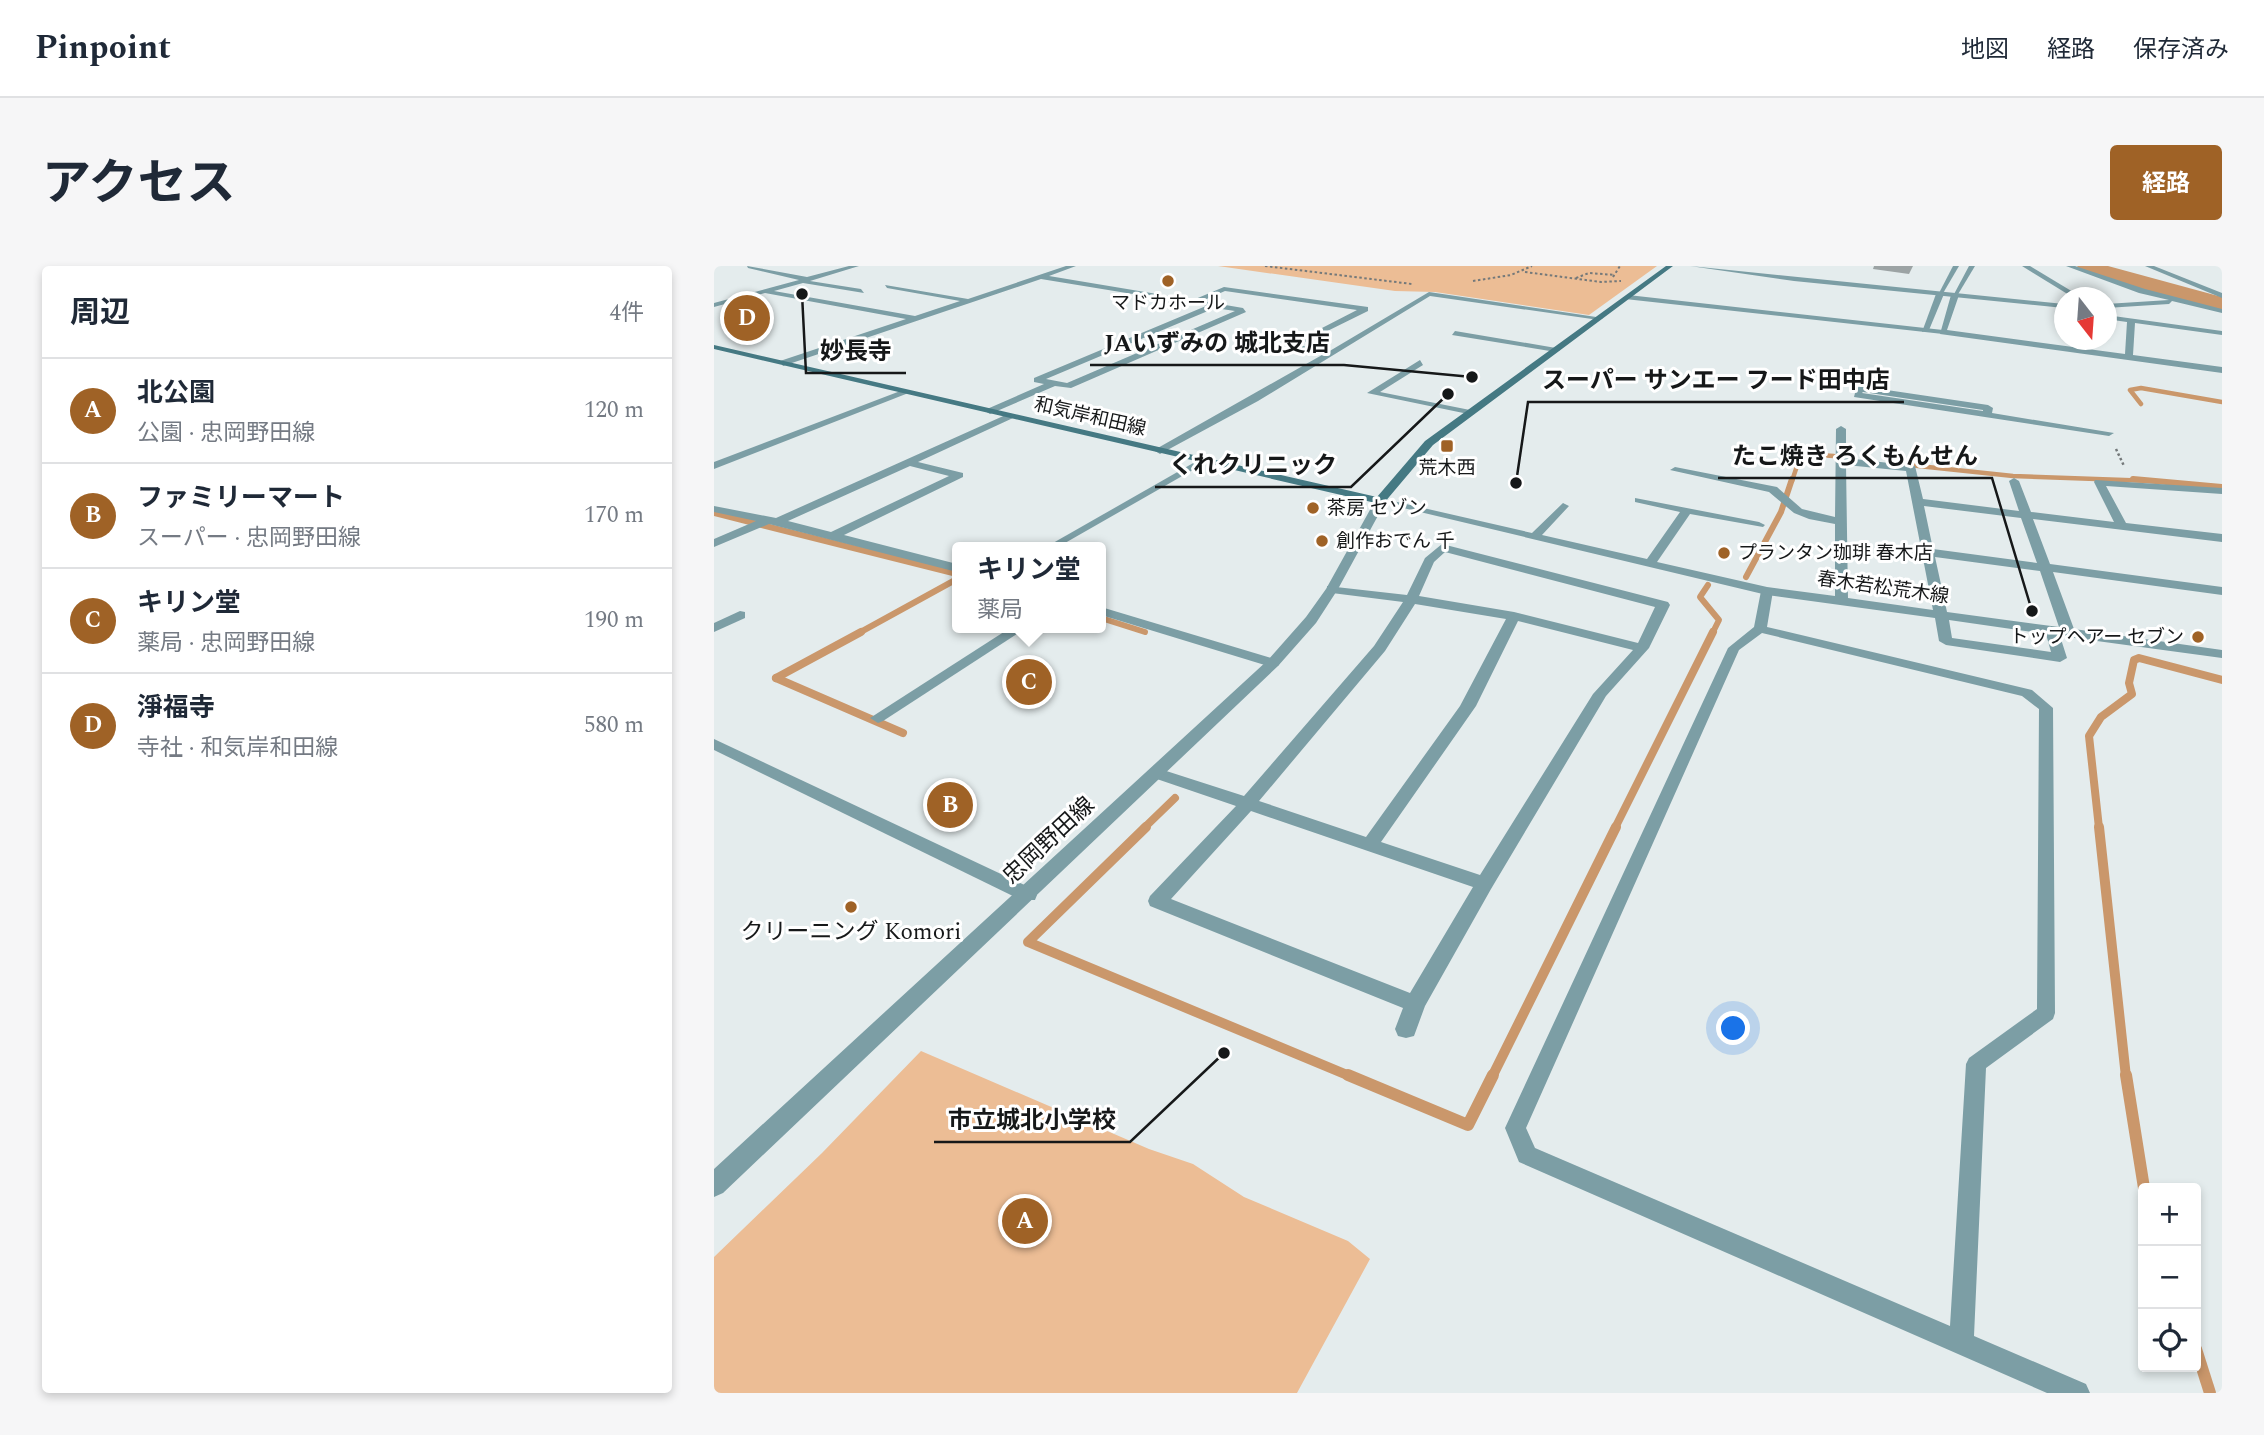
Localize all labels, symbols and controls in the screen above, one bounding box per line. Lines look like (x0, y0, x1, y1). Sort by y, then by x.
text: Pinpoint (35, 23, 171, 73)
text: 地図 (1961, 32, 2009, 68)
text: 経路 (2047, 32, 2095, 68)
text: 保存済み (2133, 32, 2229, 68)
button: 経路 (2110, 145, 2222, 220)
text: アクセス (42, 147, 236, 222)
marker: マドカホール (1160, 273, 1176, 289)
north arrow (2054, 287, 2117, 350)
place label: マドカホール (1111, 289, 1225, 318)
text: 周辺 (70, 290, 130, 336)
pin: D (724, 292, 770, 344)
text: 4件 (610, 296, 644, 331)
callout: JAいずみの 城北支店 (1090, 320, 1344, 365)
text: JAいずみの 城北支店 (1104, 326, 1330, 362)
callout: 妙長寺 (806, 328, 906, 373)
text: 妙長寺 (820, 334, 892, 370)
callout: スーパー サンエー フード田中店 (1528, 357, 1904, 402)
text: スーパー サンエー フード田中店 (1542, 363, 1890, 399)
text: 北公園 (137, 373, 215, 413)
street label: 和気岸和田線 (1031, 390, 1149, 444)
text: A (84, 393, 102, 428)
text: 120 m (584, 393, 644, 428)
text: 公園 · 忠岡野田線 (137, 416, 315, 451)
callout: たこ焼き ろくもんせん (1718, 433, 1992, 478)
marker: 荒木西 (1439, 438, 1455, 454)
text: たこ焼き ろくもんせん (1732, 439, 1978, 475)
callout: くれクリニック (1155, 442, 1351, 487)
text: くれクリニック (1169, 448, 1337, 484)
place label: 荒木西 (1418, 454, 1476, 483)
text: ファミリーマート (137, 478, 345, 518)
place label: 茶房 セゾン (1327, 494, 1427, 523)
text: B (85, 498, 101, 533)
text: 170 m (584, 498, 644, 533)
marker: 茶房 セゾン (1305, 500, 1321, 516)
text: スーパー · 忠岡野田線 (137, 521, 361, 556)
place label: 創作おでん 千 (1336, 527, 1455, 556)
marker: 創作おでん 千 (1314, 533, 1330, 549)
place label: プランタン珈琲 春木店 (1738, 539, 1933, 568)
popup (952, 542, 1106, 633)
marker: プランタン珈琲 春木店 (1716, 545, 1732, 561)
text: キリン堂 (977, 550, 1081, 590)
street label: 春木若松荒木線 (1815, 564, 1951, 612)
text: キリン堂 (137, 583, 241, 623)
text: 薬局 (977, 593, 1023, 628)
text: C (85, 603, 101, 638)
text: 190 m (584, 603, 644, 638)
place label: トップヘアー セブン (2009, 623, 2184, 652)
text: 薬局 · 忠岡野田線 (137, 626, 315, 661)
marker: トップヘアー セブン (2190, 629, 2206, 645)
pin: C (1006, 656, 1052, 708)
text: 淨福寺 (137, 688, 215, 728)
text: D (84, 708, 102, 743)
text: 580 m (584, 708, 644, 743)
text: 寺社 · 和気岸和田線 (137, 731, 338, 766)
pin: B (927, 779, 973, 831)
street label: 忠岡野田線 (995, 789, 1103, 893)
marker: クリーニング Komori (843, 899, 859, 915)
place label: クリーニング Komori (741, 915, 961, 950)
your location (1716, 1011, 1750, 1045)
callout: 市立城北小学校 (934, 1097, 1130, 1142)
text: 市立城北小学校 (948, 1103, 1116, 1139)
map controls (2138, 1183, 2201, 1372)
button: + (2138, 1183, 2201, 1246)
pin: A (1002, 1195, 1048, 1247)
button: − (2138, 1246, 2201, 1309)
button: locate (2138, 1309, 2201, 1372)

